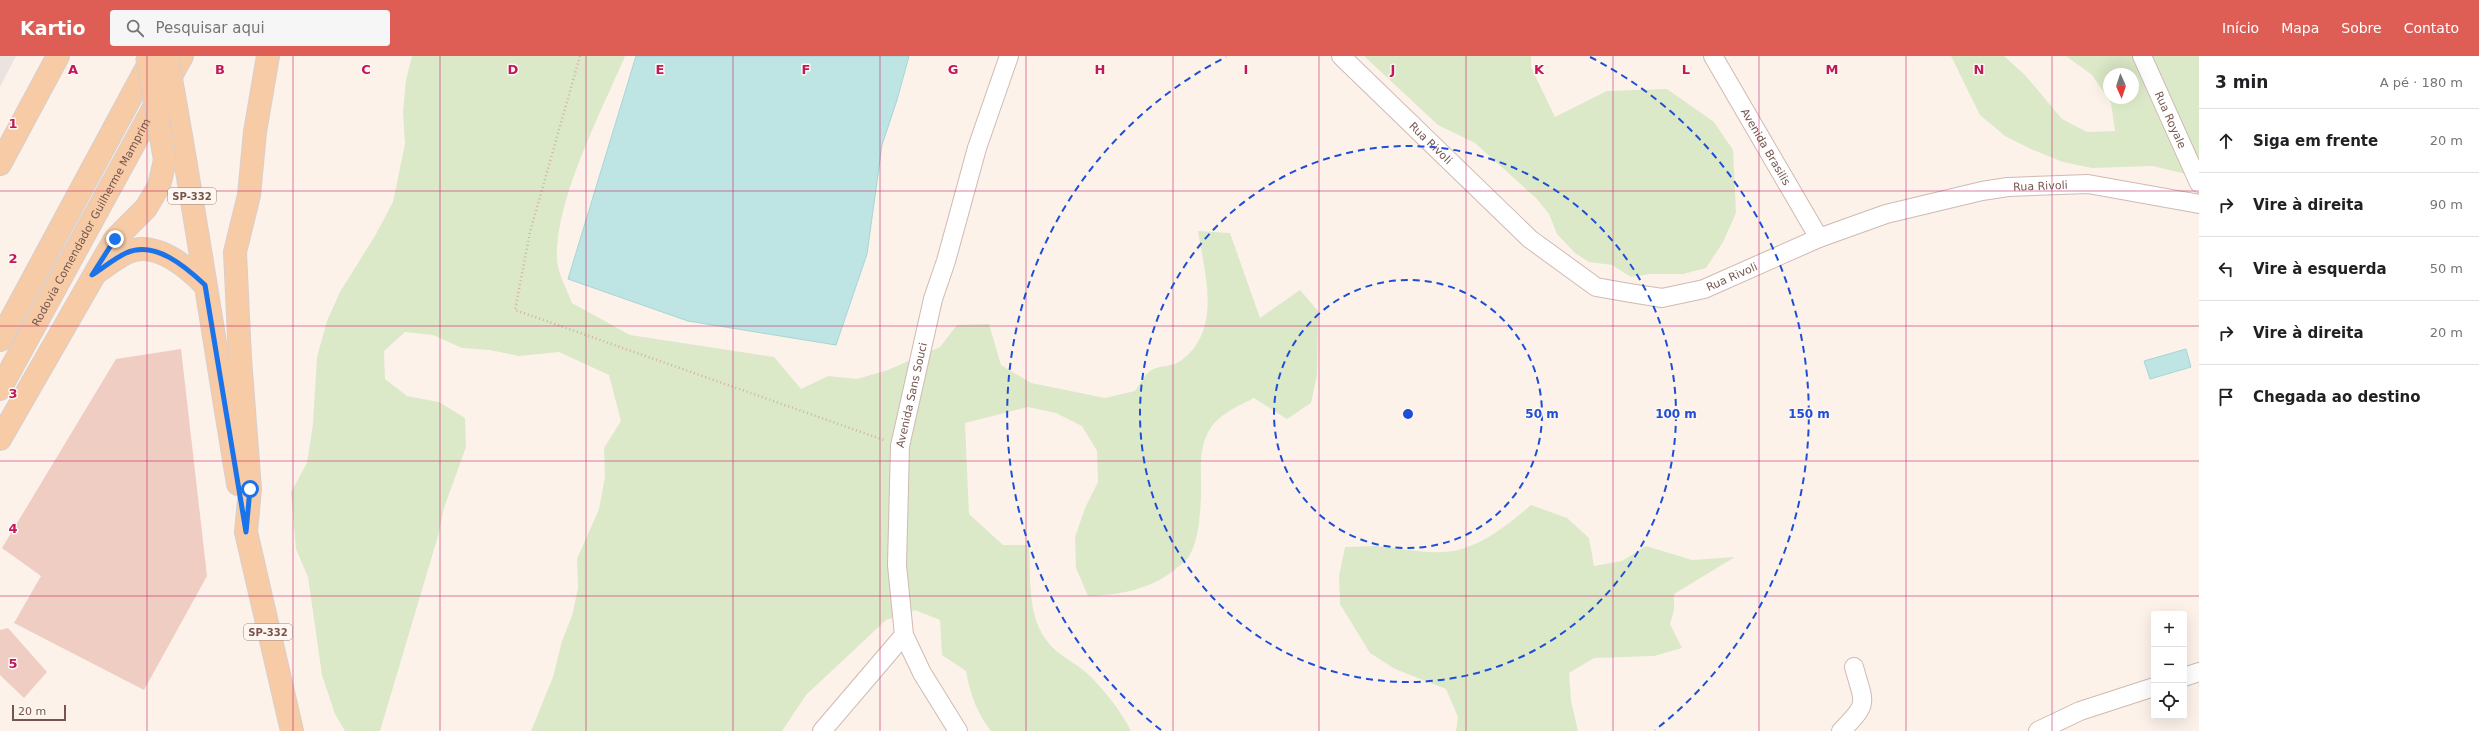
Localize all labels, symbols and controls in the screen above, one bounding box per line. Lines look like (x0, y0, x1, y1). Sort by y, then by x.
search box (110, 10, 390, 46)
text: Kartio (20, 17, 86, 39)
icon: search (124, 17, 146, 39)
text: Pesquisar aqui (156, 19, 265, 37)
text: Início (2222, 20, 2259, 36)
text: Mapa (2281, 20, 2319, 36)
text: Sobre (2341, 20, 2382, 36)
text: Contato (2404, 20, 2459, 36)
text: A (68, 62, 78, 77)
text: B (215, 62, 225, 77)
text: C (361, 62, 371, 77)
text: D (508, 62, 519, 77)
text: E (656, 62, 664, 77)
text: F (802, 62, 810, 77)
text: G (948, 62, 958, 77)
text: H (1095, 62, 1105, 77)
text: I (1244, 62, 1248, 77)
text: J (1390, 62, 1395, 77)
text: K (1534, 62, 1545, 77)
text: L (1682, 62, 1690, 77)
text: M (1826, 62, 1838, 77)
text: N (1974, 62, 1984, 77)
north arrow (2103, 68, 2139, 104)
text: 3 min (2215, 72, 2268, 92)
text: A pé · 180 m (2380, 75, 2463, 90)
street label: Rua Royale (2152, 89, 2189, 151)
street label: Avenida Brasilis (1738, 106, 1793, 188)
text: 1 (8, 116, 18, 131)
street label: Rodovia Comendador Guilherme Mamprim (30, 116, 154, 329)
street label: Rua Rivoli (1406, 120, 1455, 167)
icon: ahead (2215, 130, 2237, 152)
text: Siga em frente (2253, 132, 2378, 150)
text: 20 m (2430, 133, 2463, 148)
street label: Rua Rivoli (2013, 179, 2068, 194)
road number: SP-332 (168, 188, 216, 204)
icon: right (2215, 194, 2237, 216)
text: Vire à direita (2253, 196, 2364, 214)
text: 90 m (2430, 197, 2463, 212)
route end (106, 230, 124, 248)
text: 2 (8, 251, 18, 266)
icon: left (2215, 258, 2237, 280)
street label: Rua Rivoli (1704, 260, 1760, 294)
text: Vire à esquerda (2253, 260, 2387, 278)
text: 50 m (2430, 261, 2463, 276)
icon: right (2215, 322, 2237, 344)
text: Vire à direita (2253, 324, 2364, 342)
text: 20 m (2430, 325, 2463, 340)
street label: Avenida Sans Souci (894, 341, 930, 449)
text: 3 (8, 386, 18, 401)
icon: arrive (2215, 386, 2237, 408)
text: Chegada ao destino (2253, 388, 2421, 406)
centre of rings (1401, 407, 1415, 421)
text: 50 m (1525, 407, 1559, 421)
text: 100 m (1655, 407, 1697, 421)
text: 150 m (1788, 407, 1830, 421)
route start (241, 480, 259, 498)
text: 4 (8, 521, 18, 536)
map controls (2151, 611, 2187, 719)
button: + (2151, 611, 2187, 647)
road number: SP-332 (244, 624, 292, 640)
button: − (2151, 647, 2187, 683)
text: 5 (8, 656, 18, 671)
button: locate (2151, 683, 2187, 719)
scale bar (12, 703, 66, 722)
text: 20 m (18, 705, 46, 718)

